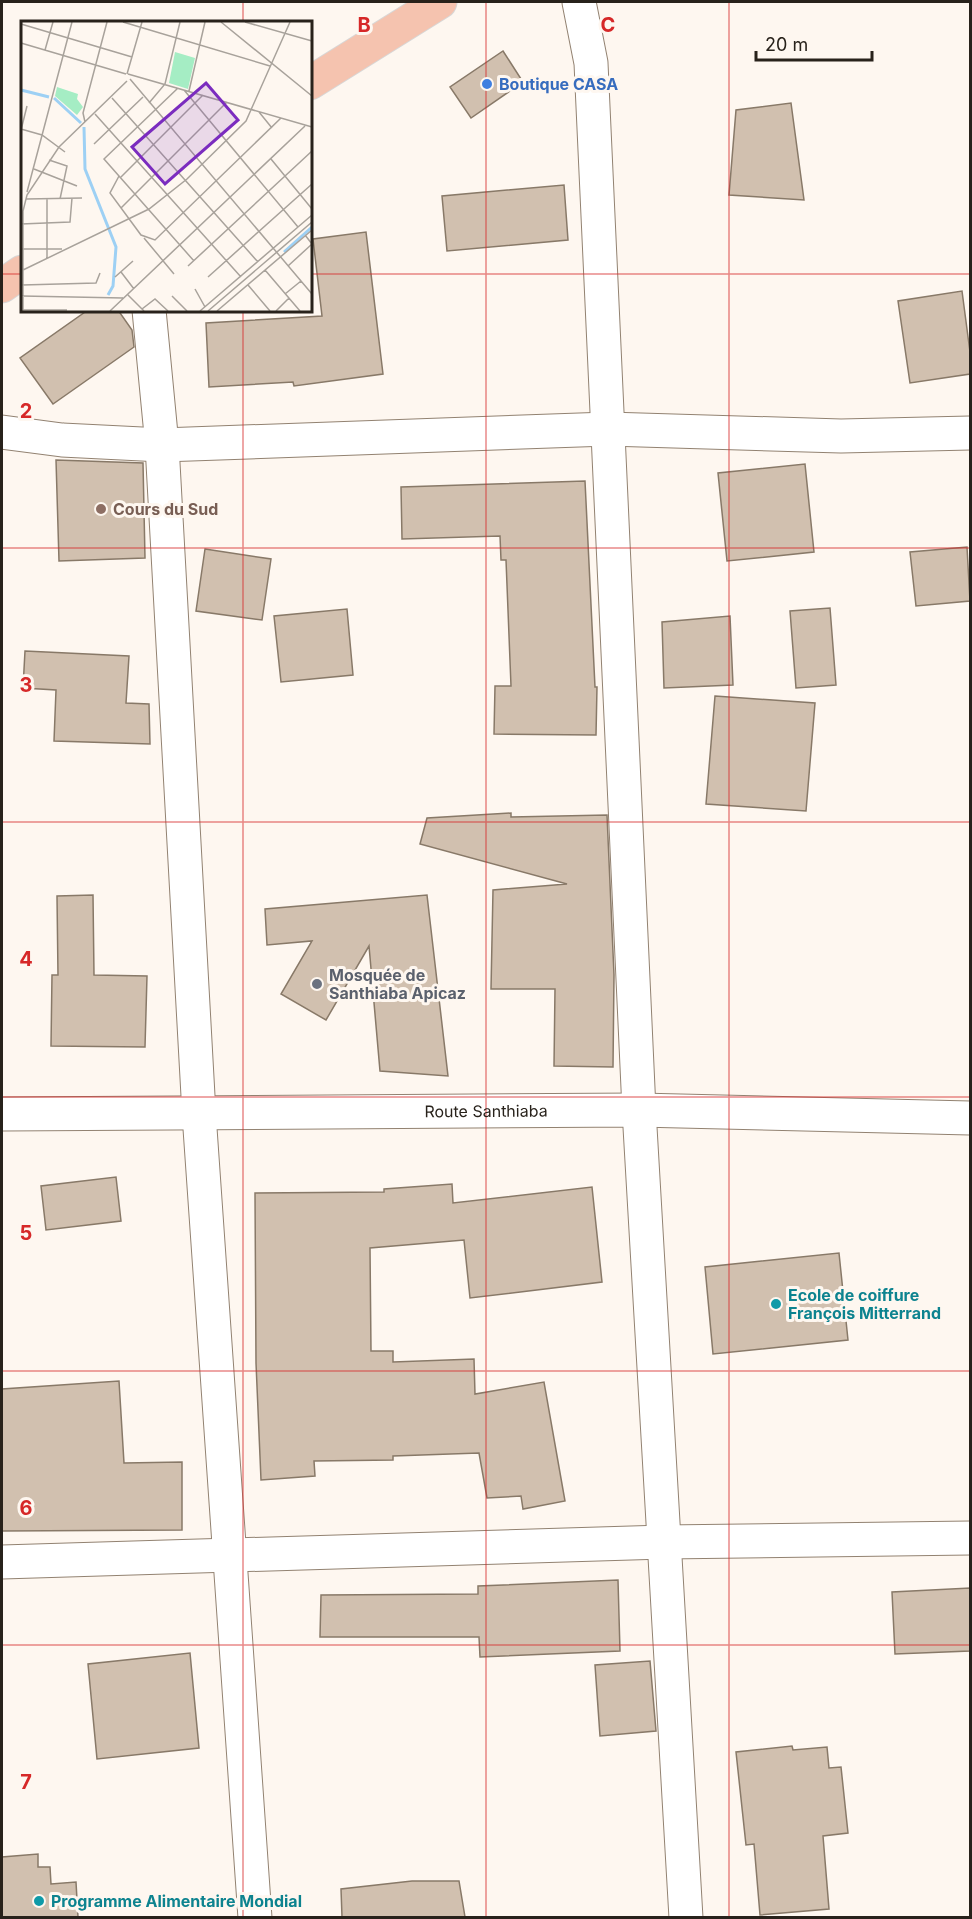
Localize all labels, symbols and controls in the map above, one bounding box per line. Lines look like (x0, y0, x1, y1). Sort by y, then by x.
text: B (357, 13, 371, 37)
text: C (601, 13, 615, 37)
inset map (21, 21, 312, 312)
scale bar (756, 24, 872, 62)
text: 20 m (765, 34, 808, 55)
place label: Boutique CASA (499, 74, 618, 94)
marker: Boutique CASA (480, 77, 494, 91)
text: 2 (20, 399, 32, 423)
place label: Cours du Sud (113, 499, 218, 519)
marker: Cours du Sud (94, 502, 108, 516)
text: 3 (20, 673, 32, 697)
text: 4 (19, 947, 33, 971)
place label: Mosquée de Santhiaba Apicaz (329, 965, 466, 1003)
marker: Mosquée de Santhiaba Apicaz (310, 977, 324, 991)
street label: Route Santhiaba (424, 1101, 548, 1121)
text: 5 (20, 1221, 32, 1245)
place label: Ecole de coiffure François Mitterrand (788, 1285, 941, 1323)
marker: Ecole de coiffure François Mitterrand (769, 1297, 783, 1311)
text: 6 (20, 1496, 33, 1520)
text: 7 (20, 1770, 32, 1794)
place label: Programme Alimentaire Mondial (51, 1891, 302, 1911)
marker: Programme Alimentaire Mondial (32, 1894, 46, 1908)

